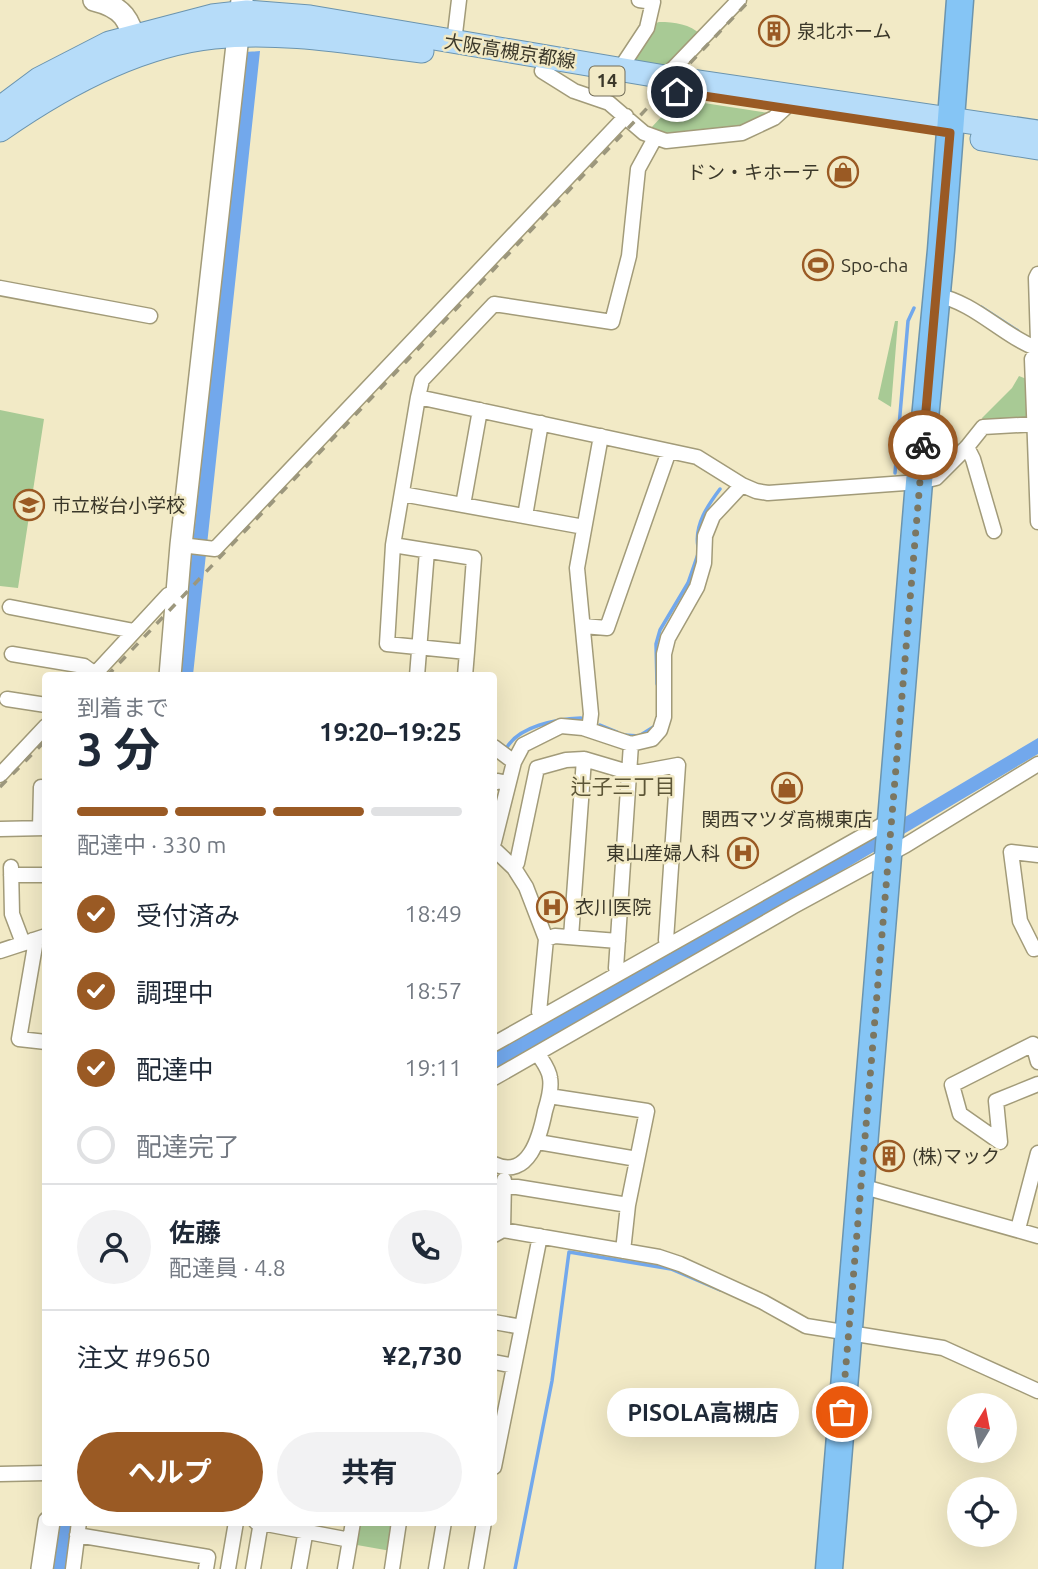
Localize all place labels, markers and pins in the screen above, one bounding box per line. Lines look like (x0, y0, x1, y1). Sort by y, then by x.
building icon: 泉北ホーム (757, 14, 791, 48)
place label: 泉北ホーム (797, 20, 891, 42)
pin (647, 62, 707, 122)
shop icon: ドン・キホーテ (826, 155, 860, 189)
place label: ドン・キホーテ (687, 161, 820, 183)
sports icon: Spo-cha (801, 248, 835, 282)
place label: Spo-cha (841, 254, 908, 276)
school or university icon: 市立桜台小学校 (12, 488, 46, 522)
place label: 市立桜台小学校 (52, 494, 185, 516)
shop icon: 関西マツダ高槻東店 (770, 771, 804, 805)
place label: 関西マツダ高槻東店 (701, 808, 873, 830)
hospital icon: 東山産婦人科 (726, 836, 760, 870)
place label: 東山産婦人科 (606, 842, 720, 864)
hospital icon: 衣川医院 (535, 890, 569, 924)
place label: 衣川医院 (575, 896, 651, 918)
building icon: (株)マック (872, 1139, 906, 1173)
place label: (株)マック (912, 1145, 1000, 1167)
pin (812, 1382, 872, 1442)
callout: PISOLA高槻店 (608, 1388, 800, 1436)

